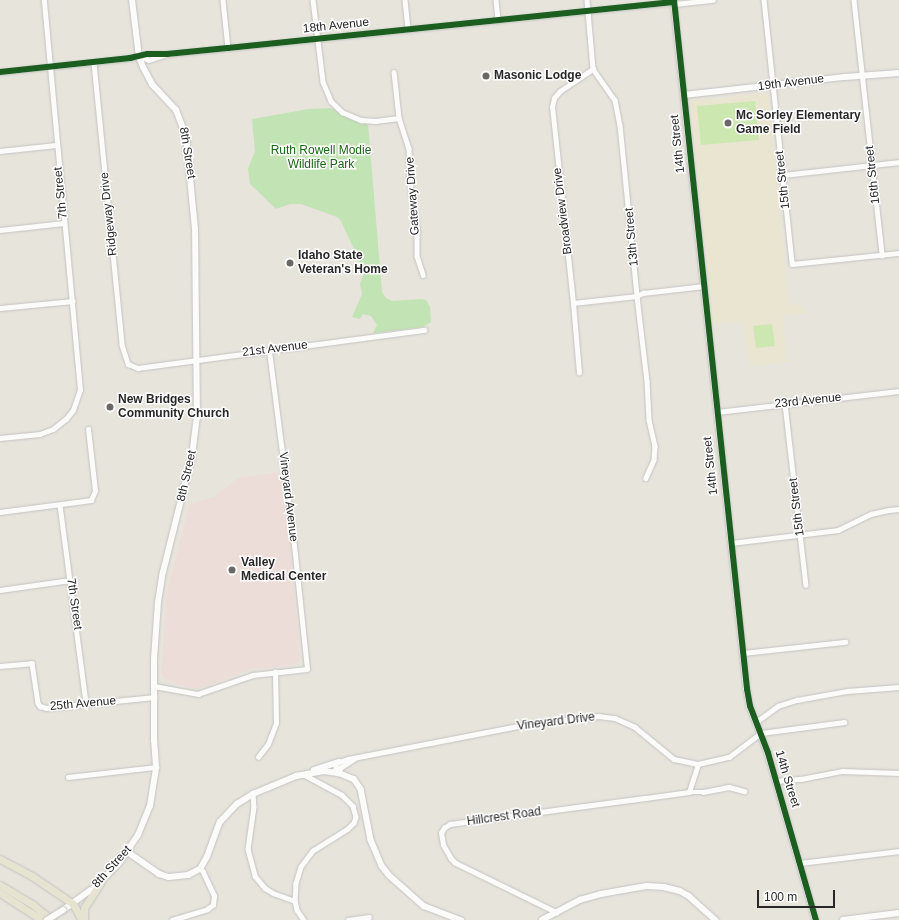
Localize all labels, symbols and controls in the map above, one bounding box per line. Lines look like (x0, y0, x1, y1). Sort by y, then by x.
street label: 18th Avenue (302, 15, 370, 37)
place label: Masonic Lodge (494, 69, 581, 83)
marker: Masonic Lodge (481, 71, 491, 81)
street label: 19th Avenue (757, 72, 825, 94)
place label: Mc Sorley Elementary Game Field (736, 109, 861, 137)
street label: 14th Street (668, 114, 688, 174)
marker: Mc Sorley Elementary Game Field (723, 118, 733, 128)
street label: 8th Street (176, 126, 198, 180)
park label: Ruth Rowell Modie Wildlife Park (271, 144, 371, 172)
street label: 16th Street (863, 145, 883, 205)
street label: 15th Street (773, 150, 793, 210)
street label: Gateway Drive (403, 156, 423, 236)
street label: 7th Street (51, 166, 71, 220)
street label: Broadview Drive (551, 167, 575, 255)
street label: Ridgeway Drive (97, 171, 121, 257)
street label: 13th Street (622, 207, 642, 267)
place label: Idaho State Veteran's Home (298, 249, 388, 277)
marker: Idaho State Veteran's Home (285, 258, 295, 268)
street label: 21st Avenue (241, 338, 309, 360)
street label: 23rd Avenue (774, 390, 842, 412)
place label: New Bridges Community Church (118, 393, 229, 421)
marker: New Bridges Community Church (105, 402, 115, 412)
street label: 14th Street (701, 436, 721, 496)
street label: 8th Street (174, 449, 200, 503)
street label: Vineyard Avenue (275, 451, 301, 543)
street label: 15th Street (786, 477, 808, 537)
place label: Valley Medical Center (241, 556, 326, 584)
marker: Valley Medical Center (226, 564, 238, 576)
street label: 7th Street (63, 577, 85, 631)
street label: 25th Avenue (49, 694, 117, 714)
street label: Vineyard Drive (516, 710, 596, 734)
street label: 14th Street (772, 749, 802, 809)
street label: Hillcrest Road (466, 805, 542, 829)
street label: 8th Street (89, 843, 135, 891)
scale bar (759, 882, 837, 908)
text: 100 m (764, 890, 797, 904)

